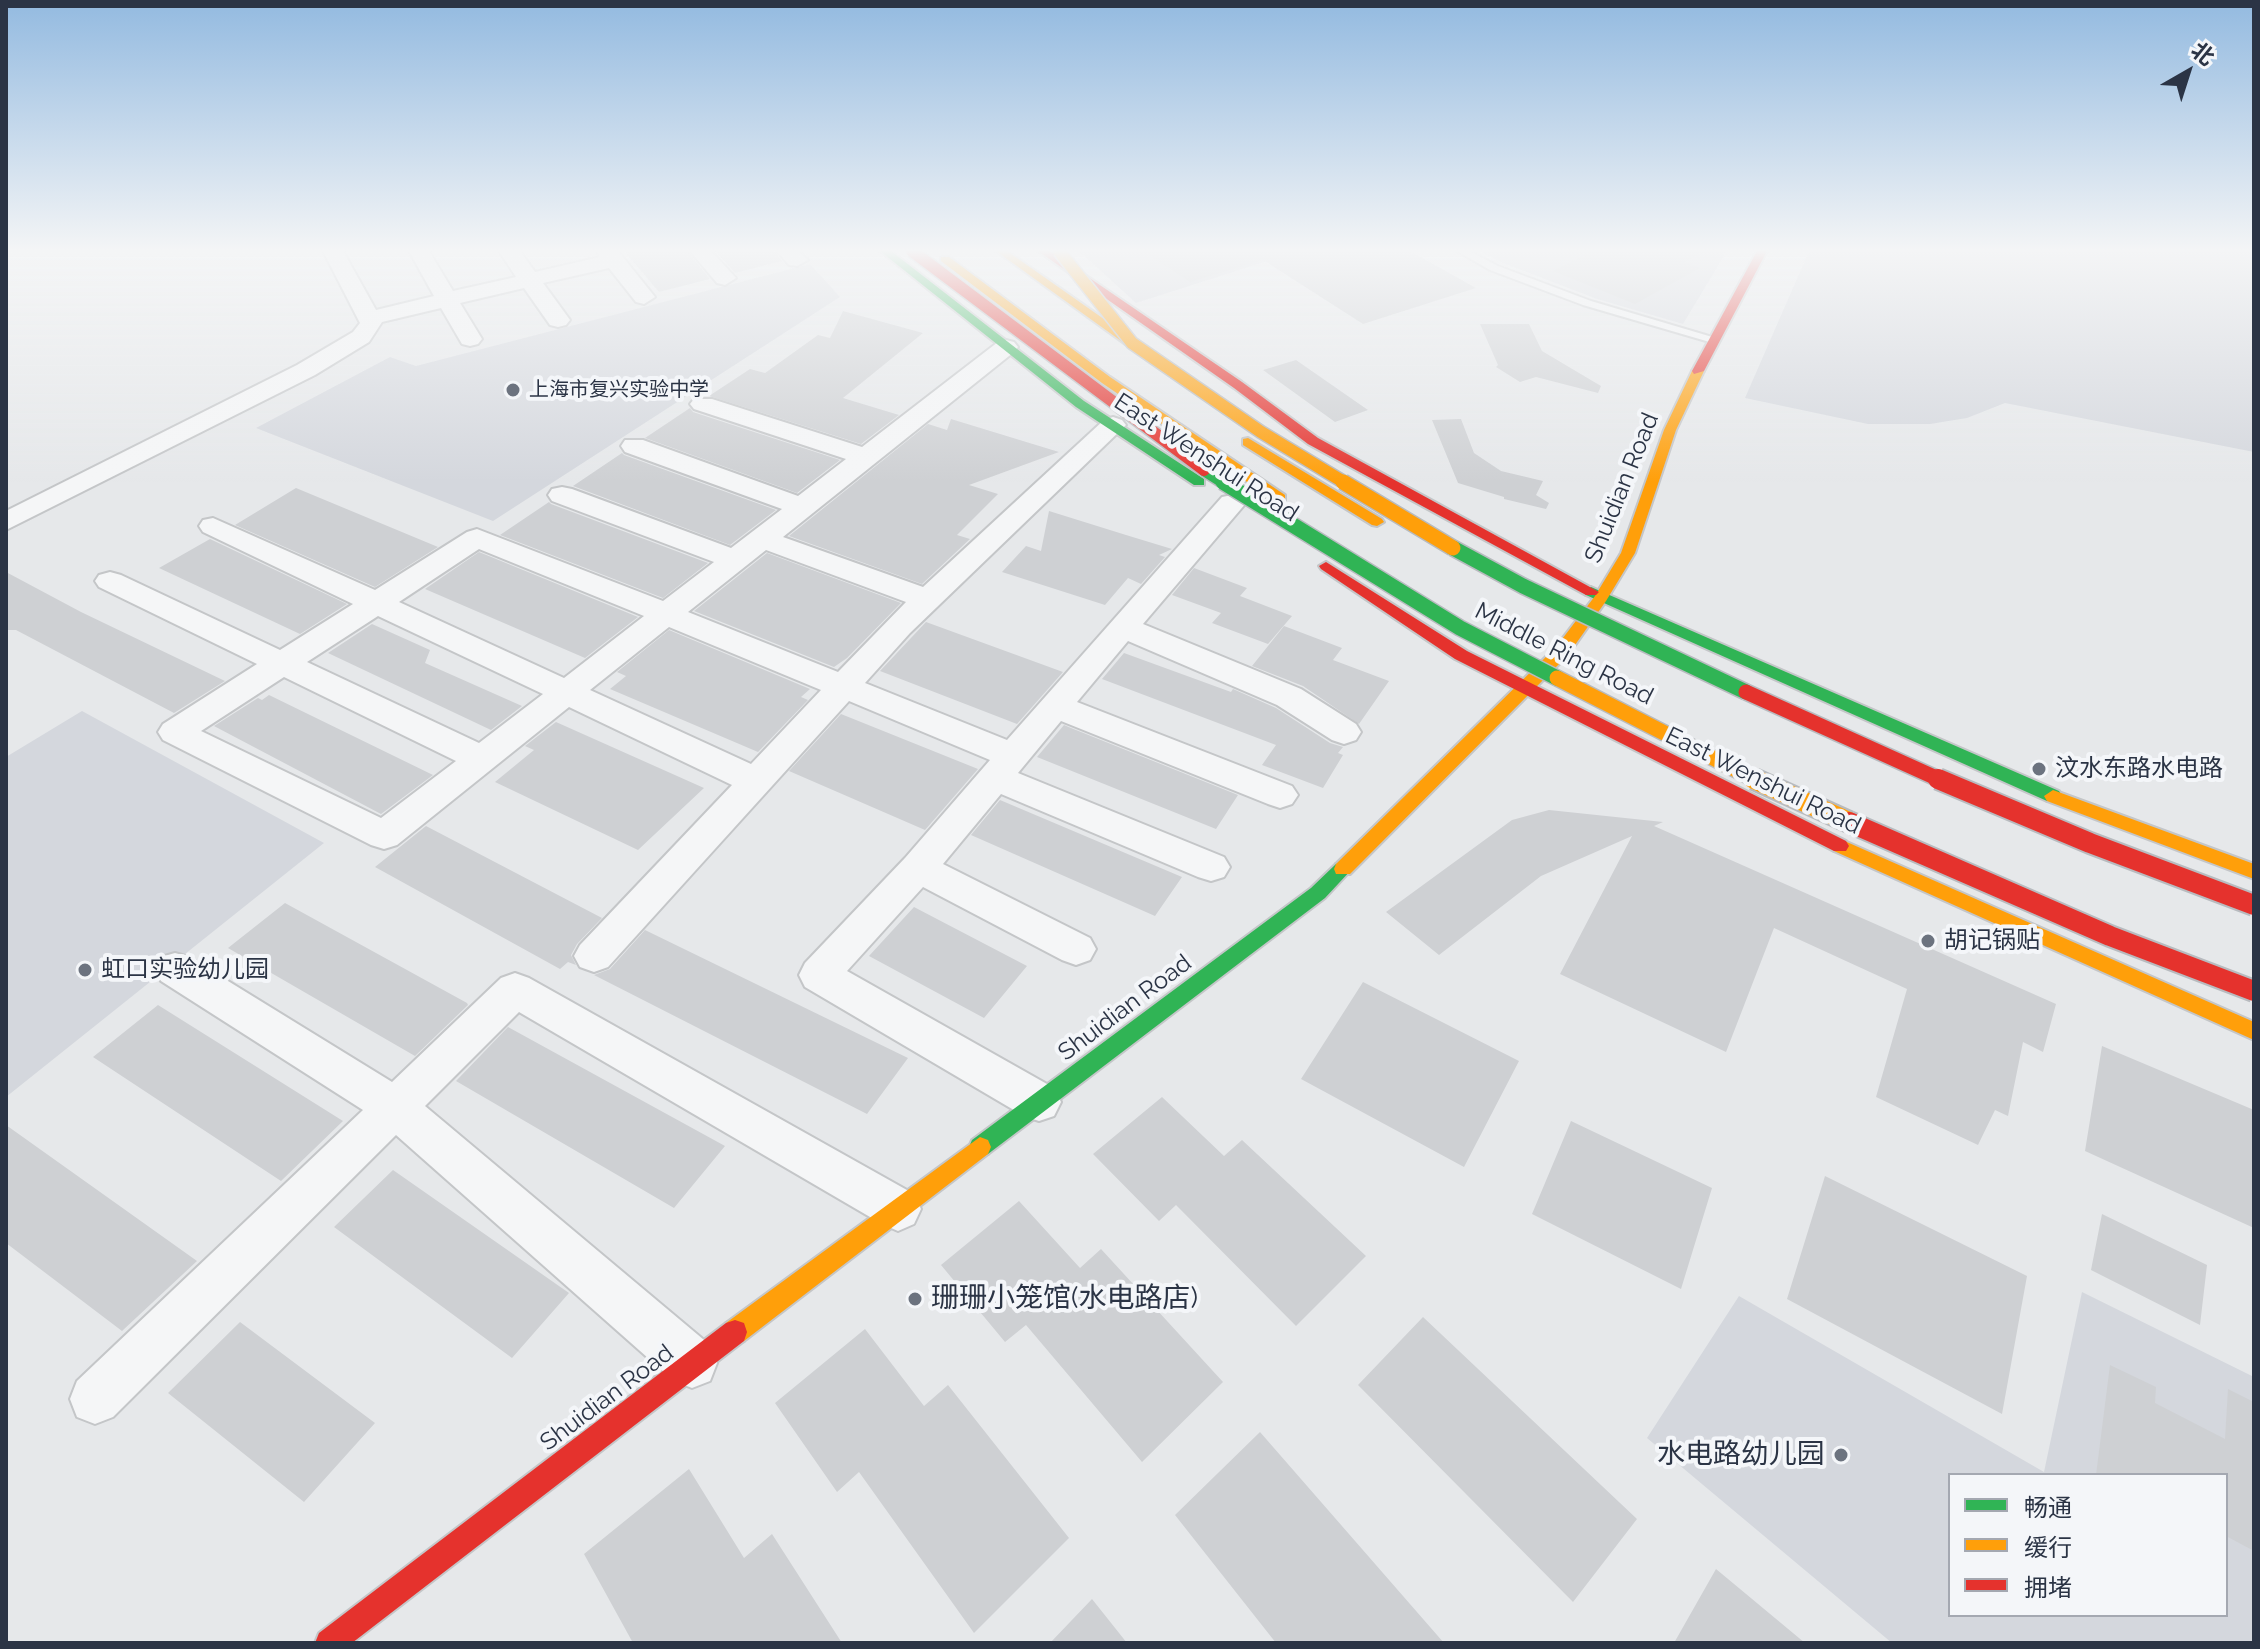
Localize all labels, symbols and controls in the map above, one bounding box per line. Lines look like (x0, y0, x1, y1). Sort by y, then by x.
north arrow (2148, 32, 2228, 112)
text: 北 (2186, 36, 2220, 70)
place label: 上海市复兴实验中学 (529, 378, 709, 402)
marker: 上海市复兴实验中学 (504, 381, 522, 399)
street label: East Wenshui Road (1109, 388, 1303, 528)
street label: Shuidian Road (1579, 409, 1665, 567)
street label: Middle Ring Road (1470, 597, 1658, 711)
street label: East Wenshui Road (1661, 721, 1865, 841)
place label: 汶水东路水电路 (2055, 755, 2223, 783)
marker: 汶水东路水电路 (2030, 760, 2048, 778)
place label: 胡记锅贴 (1944, 927, 2040, 955)
marker: 胡记锅贴 (1919, 932, 1937, 950)
street label: Shuidian Road (1053, 949, 1197, 1067)
place label: 虹口实验幼儿园 (101, 956, 269, 984)
marker: 虹口实验幼儿园 (76, 961, 94, 979)
place label: 珊珊小笼馆(水电路店) (931, 1282, 1198, 1316)
marker: 珊珊小笼馆(水电路店) (906, 1290, 924, 1308)
street label: Shuidian Road (535, 1339, 679, 1457)
place label: 水电路幼儿园 (1657, 1438, 1825, 1472)
marker: 水电路幼儿园 (1832, 1446, 1850, 1464)
legend (1948, 1473, 2228, 1617)
text: 畅通 (2024, 1493, 2072, 1522)
text: 缓行 (2024, 1533, 2072, 1562)
text: 拥堵 (2024, 1573, 2072, 1602)

